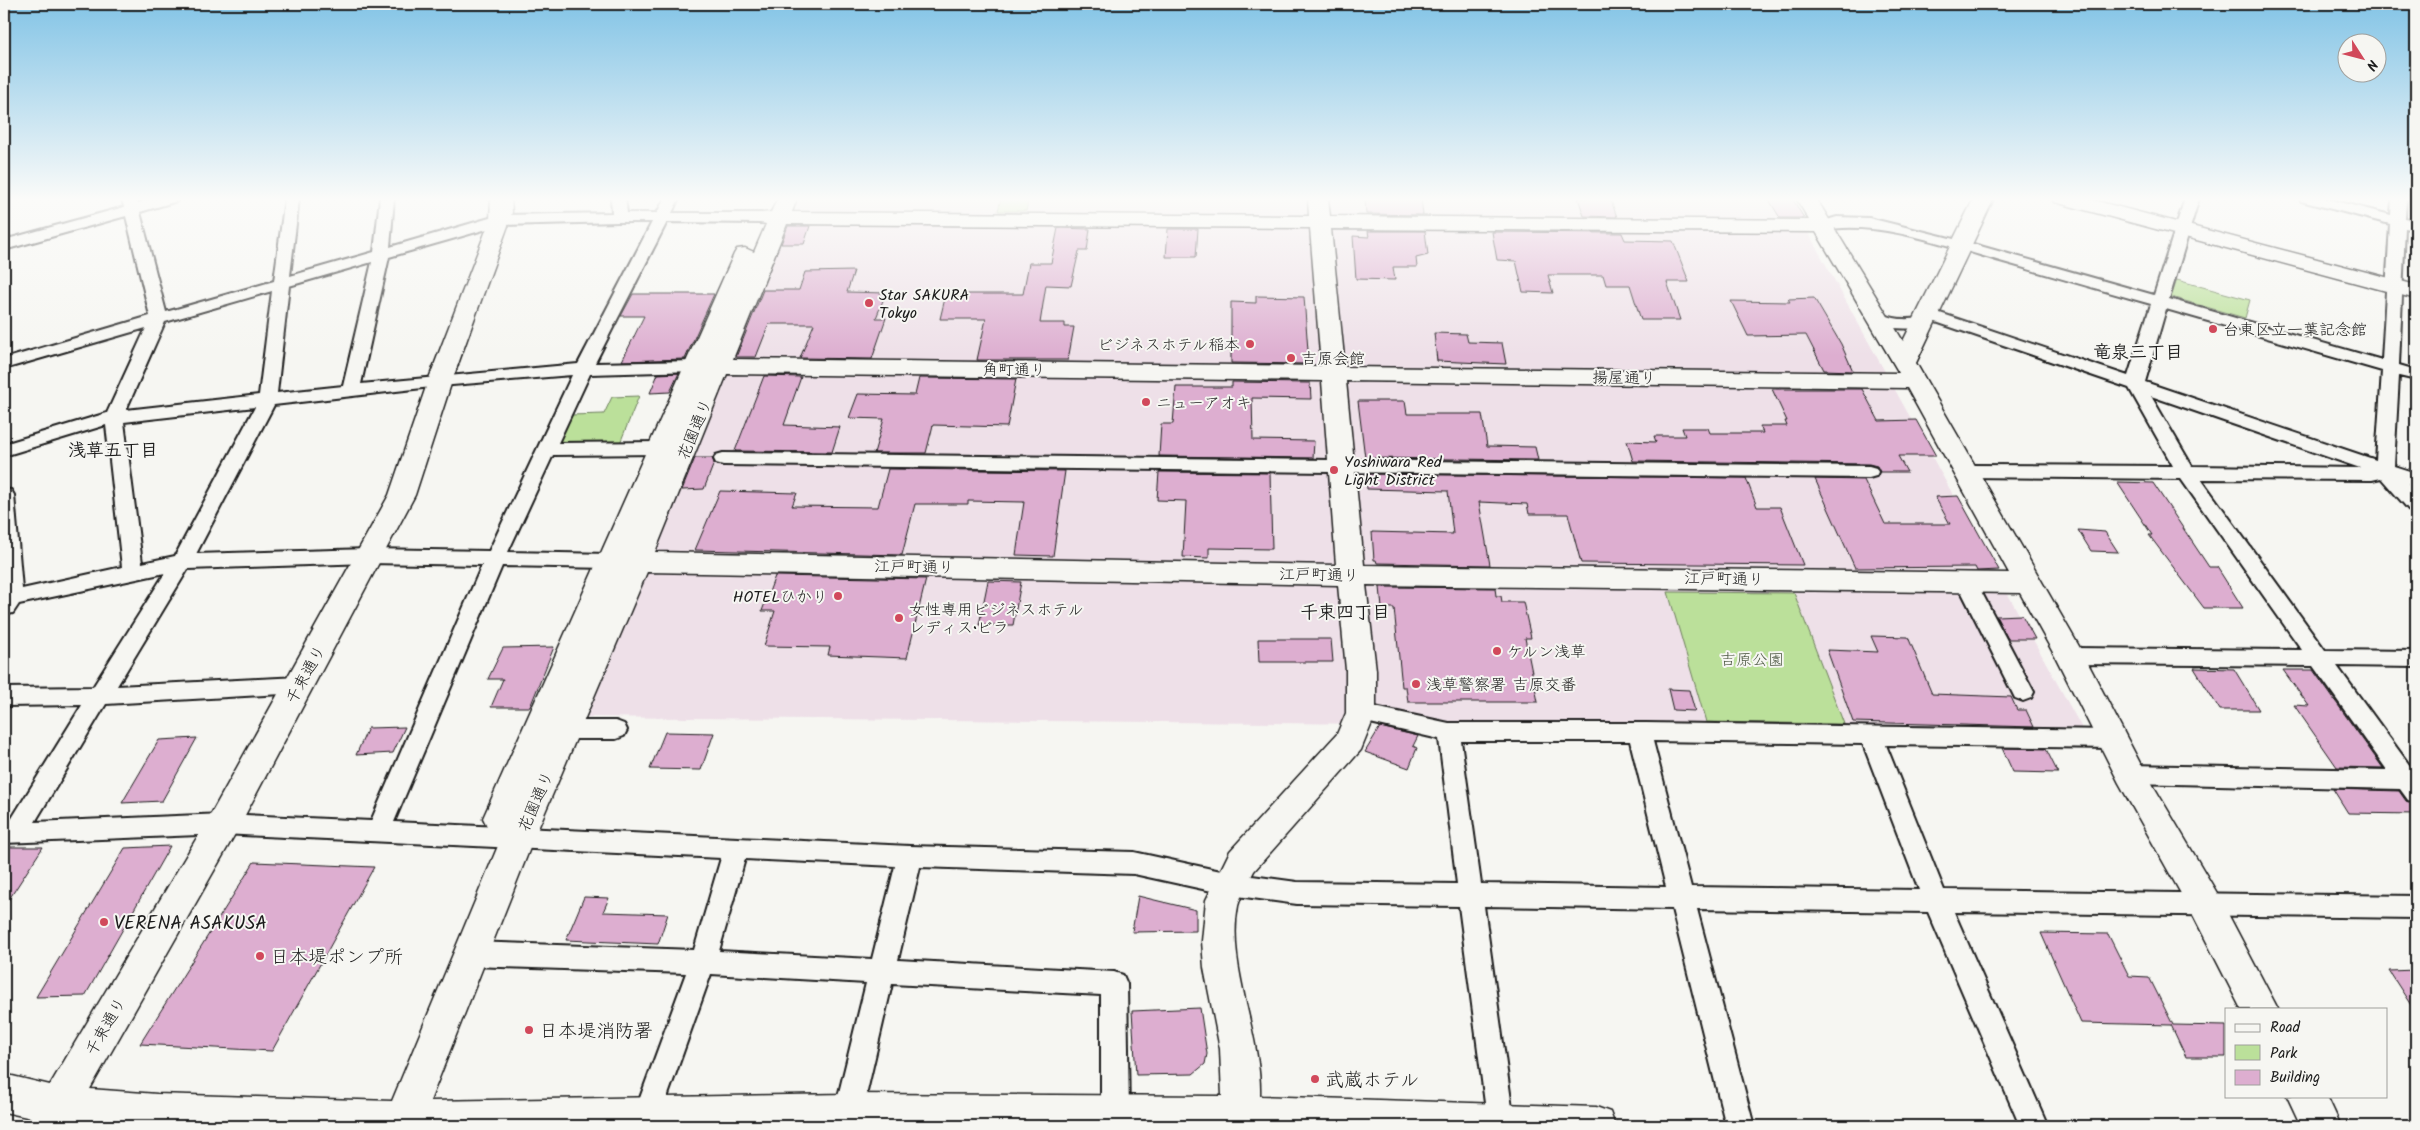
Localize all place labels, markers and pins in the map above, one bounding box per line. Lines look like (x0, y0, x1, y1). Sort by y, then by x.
place label: Star SAKURA Tokyo (879, 283, 969, 326)
marker: Star SAKURA Tokyo (863, 297, 875, 309)
place label: 台東区立一葉記念館 (2223, 318, 2367, 343)
marker: 台東区立一葉記念館 (2207, 323, 2219, 335)
place label: ビジネスホテル稲本 (1097, 333, 1240, 358)
marker: ビジネスホテル稲本 (1244, 338, 1256, 350)
place label: 吉原会館 (1301, 347, 1365, 372)
marker: 吉原会館 (1285, 352, 1297, 364)
place label: ニューアオキ (1156, 391, 1252, 416)
marker: ニューアオキ (1140, 396, 1152, 408)
place label: Yoshiwara Red Light District (1344, 450, 1443, 493)
marker: Yoshiwara Red Light District (1328, 464, 1340, 476)
place label: HOTELひかり (733, 585, 828, 610)
marker: HOTELひかり (832, 590, 844, 602)
place label: 女性専用ビジネスホテル レディス•ビラ (909, 598, 1084, 641)
marker: 女性専用ビジネスホテル レディス•ビラ (893, 612, 905, 624)
place label: ケルン浅草 (1507, 640, 1586, 665)
marker: ケルン浅草 (1491, 645, 1503, 657)
place label: 浅草警察署 吉原交番 (1426, 673, 1576, 698)
marker: 浅草警察署 吉原交番 (1410, 678, 1422, 690)
place label: VERENA ASAKUSA (114, 909, 267, 939)
marker: VERENA ASAKUSA (98, 916, 110, 928)
place label: 日本堤ポンプ所 (270, 943, 403, 973)
marker: 日本堤ポンプ所 (254, 950, 266, 962)
place label: 日本堤消防署 (539, 1017, 653, 1047)
marker: 日本堤消防署 (523, 1024, 535, 1036)
place label: 武蔵ホテル (1325, 1066, 1419, 1096)
marker: 武蔵ホテル (1309, 1073, 1321, 1085)

